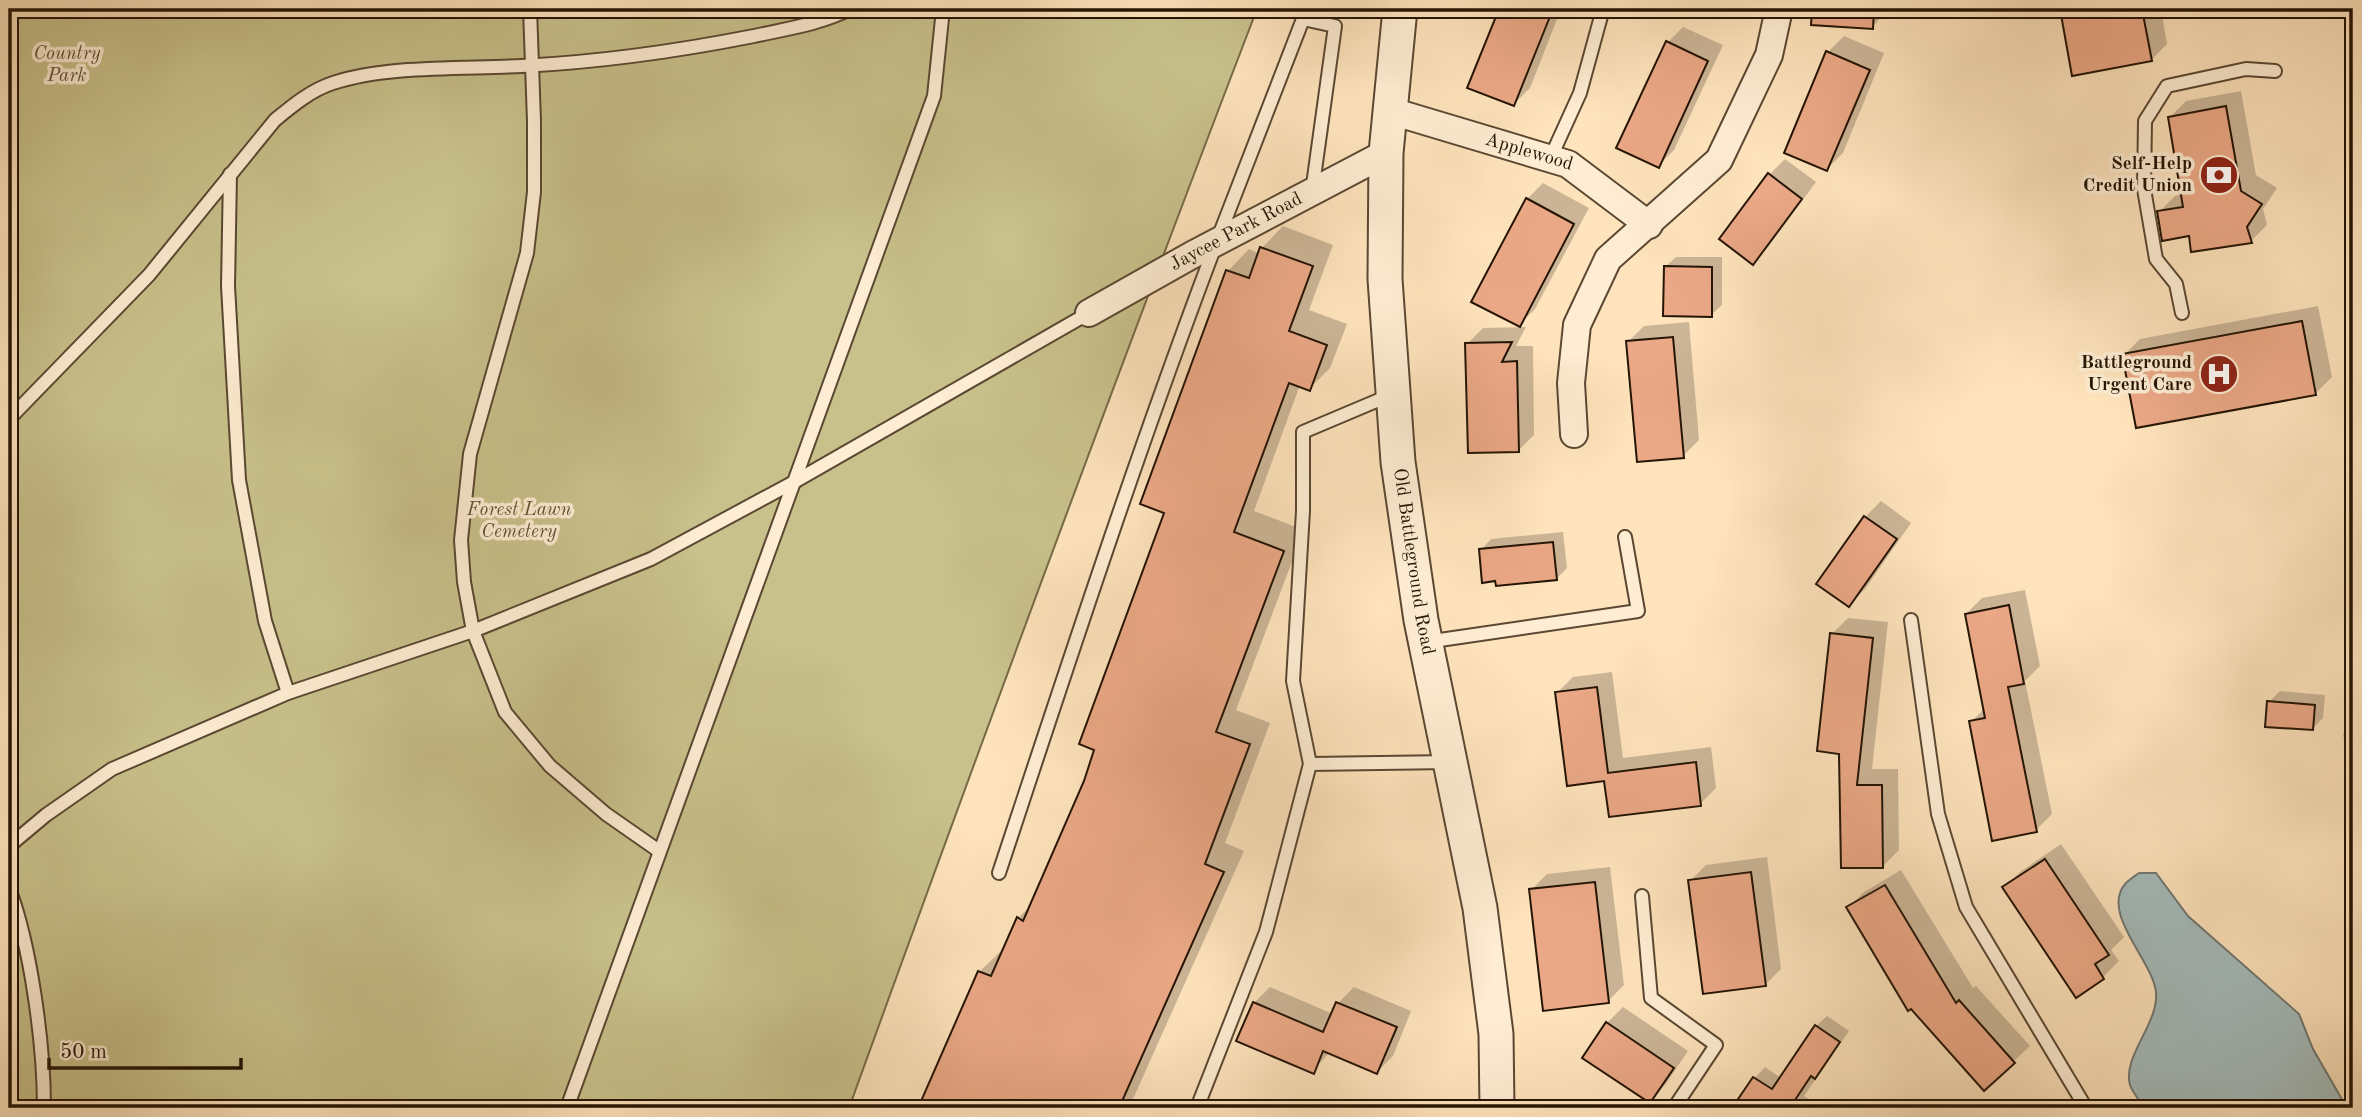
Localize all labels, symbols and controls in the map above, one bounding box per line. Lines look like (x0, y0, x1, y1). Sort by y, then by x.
park label: Country Park (33, 45, 101, 86)
street label: Applewood (1483, 130, 1575, 174)
bank icon: Self-Help Credit Union (2198, 154, 2240, 196)
place label: Self-Help Credit Union (2083, 155, 2192, 196)
street label: Jaycee Park Road (1167, 189, 1305, 275)
hospital icon: Battleground Urgent Care (2198, 353, 2240, 395)
place label: Battleground Urgent Care (2081, 354, 2192, 395)
street label: Old Battleground Road (1390, 467, 1437, 657)
park label: Forest Lawn Cemetery (466, 501, 571, 542)
scale bar (49, 1026, 242, 1070)
text: 50 m (60, 1042, 107, 1063)

